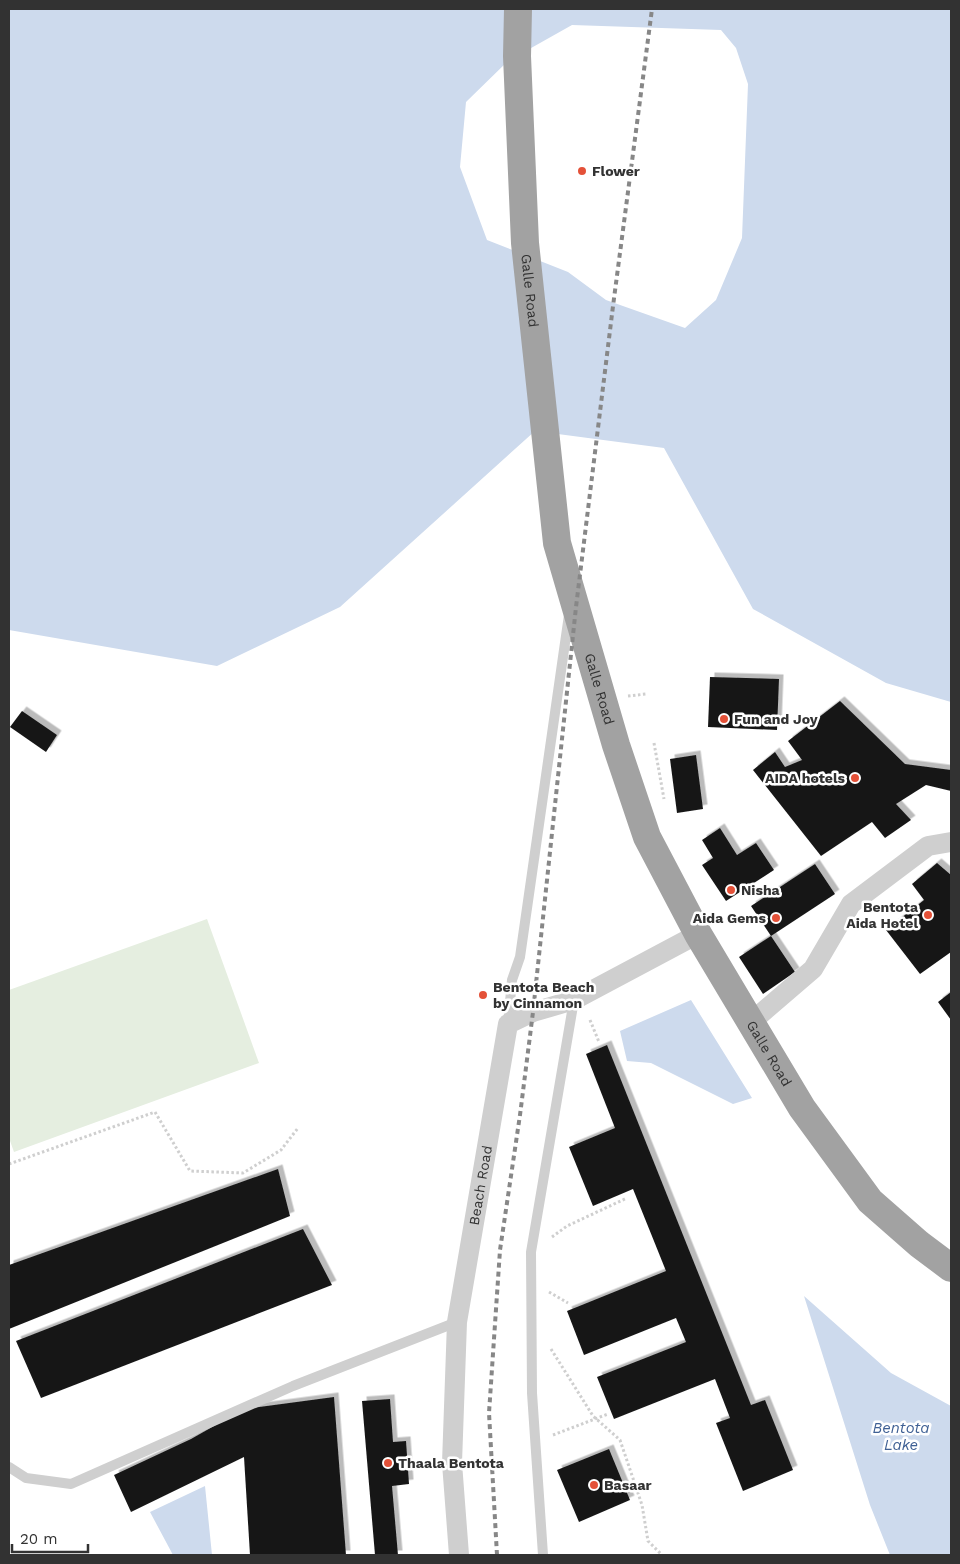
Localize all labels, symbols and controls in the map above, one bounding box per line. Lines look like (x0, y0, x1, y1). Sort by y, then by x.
place label: Flower (592, 163, 640, 179)
marker: Flower (576, 165, 588, 177)
street label: Galle Road (518, 253, 542, 328)
street label: Galle Road (582, 651, 618, 727)
place label: Fun and Joy (734, 711, 818, 727)
marker: Fun and Joy (718, 713, 730, 725)
place label: AIDA hotels (765, 770, 846, 786)
marker: AIDA hotels (849, 772, 861, 784)
place label: Nisha (741, 882, 781, 898)
marker: Nisha (725, 884, 737, 896)
place label: Bentota Aida Hotel (846, 899, 919, 931)
marker: Bentota Aida Hotel (922, 909, 934, 921)
place label: Aida Gems (693, 910, 767, 926)
marker: Aida Gems (770, 912, 782, 924)
place label: Bentota Beach by Cinnamon (493, 979, 594, 1011)
marker: Bentota Beach by Cinnamon (477, 989, 489, 1001)
street label: Galle Road (744, 1018, 795, 1089)
street label: Beach Road (466, 1144, 495, 1226)
water label: Bentota Lake (872, 1419, 930, 1454)
place label: Thaala Bentota (398, 1455, 505, 1471)
marker: Thaala Bentota (382, 1457, 394, 1469)
place label: Basaar (604, 1477, 652, 1493)
marker: Basaar (588, 1479, 600, 1491)
scale bar (12, 1522, 89, 1554)
text: 20 m (20, 1530, 58, 1548)

